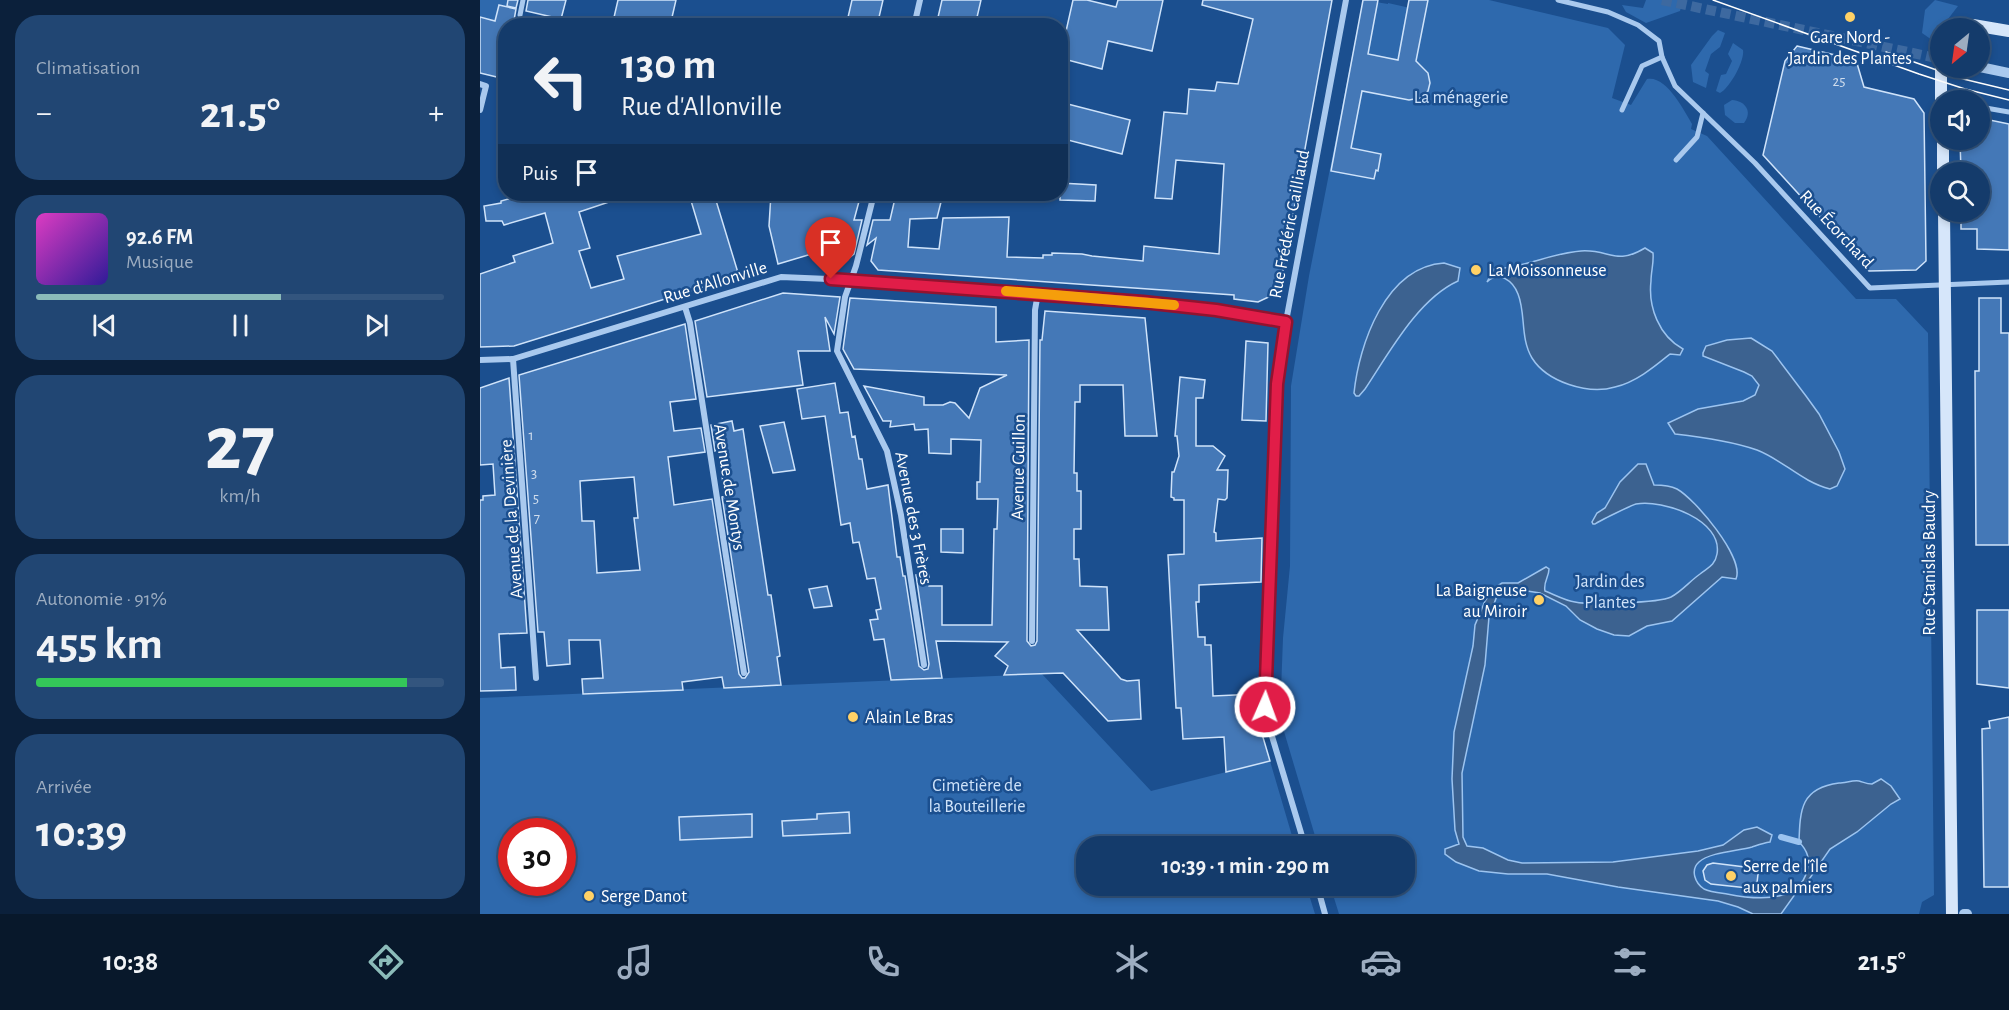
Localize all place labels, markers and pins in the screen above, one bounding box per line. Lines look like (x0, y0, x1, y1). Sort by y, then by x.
marker: Gare Nord - Jardin des Plantes (1843, 10, 1857, 24)
place label: Gare Nord - Jardin des Plantes (1788, 29, 1912, 68)
pin (805, 217, 856, 279)
place label: La Moissonneuse (1488, 262, 1607, 280)
marker: La Moissonneuse (1469, 263, 1483, 277)
place label: La Baigneuse au Miroir (1435, 582, 1527, 621)
marker: La Baigneuse au Miroir (1532, 593, 1546, 607)
place label: Alain Le Bras (865, 709, 953, 727)
marker: Alain Le Bras (846, 710, 860, 724)
place label: Serre de l'île aux palmiers (1743, 858, 1833, 897)
marker: Serre de l'île aux palmiers (1724, 869, 1738, 883)
place label: Serge Danot (601, 888, 687, 906)
marker: Serge Danot (582, 889, 596, 903)

